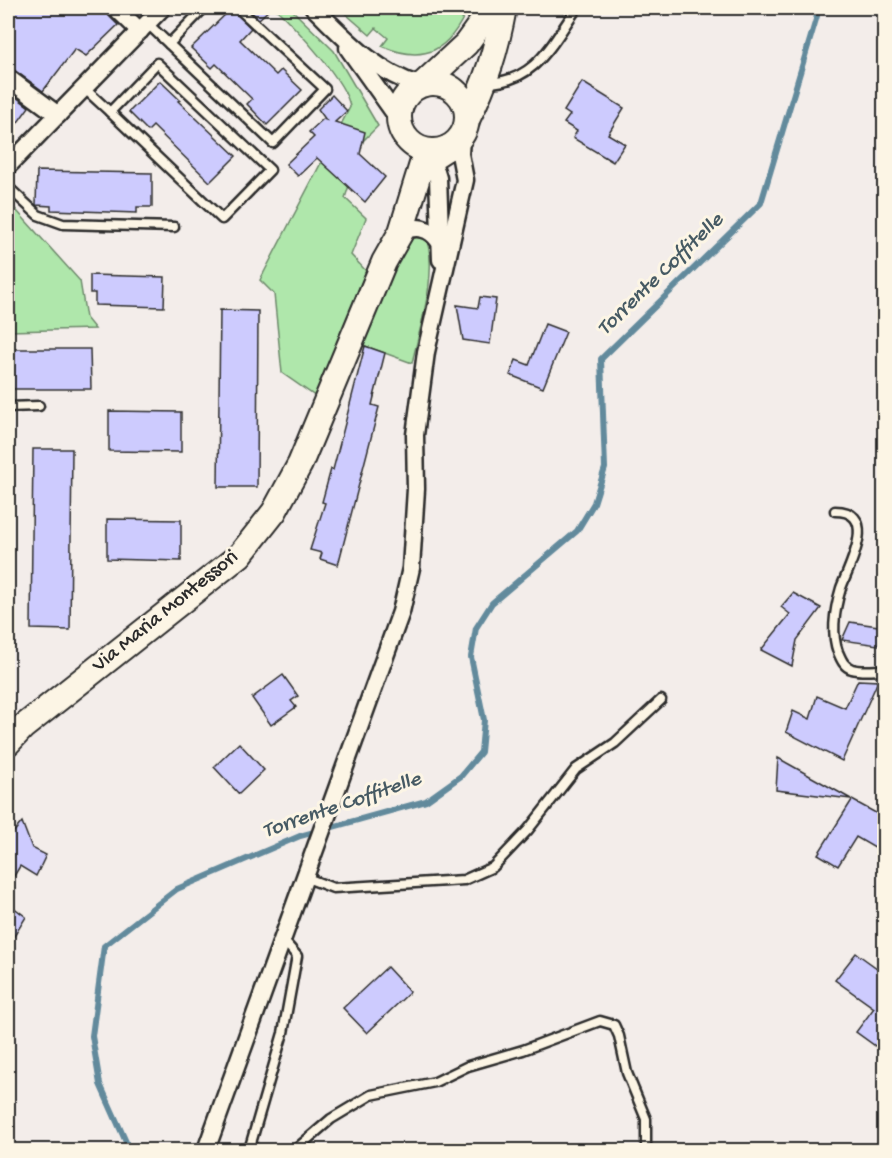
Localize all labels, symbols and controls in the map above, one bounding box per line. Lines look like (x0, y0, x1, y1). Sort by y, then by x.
water label: Torrente Coffitelle (592, 207, 731, 342)
street label: Via Maria Montessori (87, 545, 244, 679)
water label: Torrente Coffitelle (259, 766, 426, 845)

